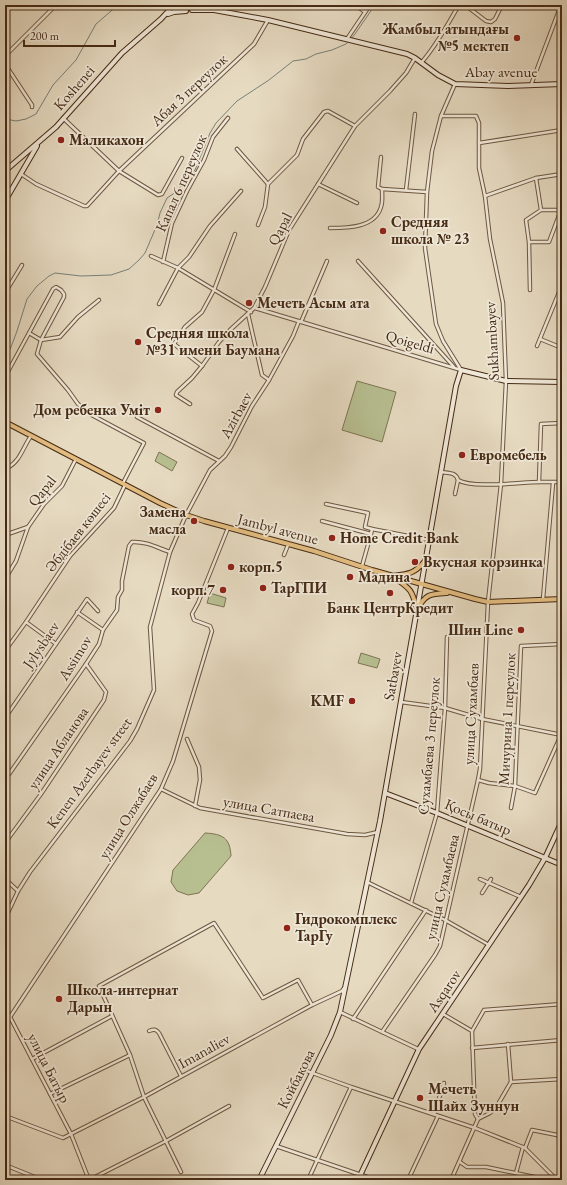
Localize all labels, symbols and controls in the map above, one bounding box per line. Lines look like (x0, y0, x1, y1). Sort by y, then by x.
place label: Жамбыл атындағы №5 мектеп (381, 19, 510, 55)
scale bar (24, 22, 115, 48)
text: 200 m (30, 28, 60, 44)
marker: Жамбыл атындағы №5 мектеп (512, 33, 522, 43)
street label: Абая 3 переулок (146, 49, 231, 131)
street label: Koshenei (49, 61, 99, 114)
street label: Abay avenue (464, 62, 537, 81)
place label: Маликахон (69, 130, 145, 149)
street label: Капал 6 переулок (151, 131, 211, 235)
marker: Маликахон (56, 135, 66, 145)
street label: Qapal (263, 209, 296, 248)
place label: Средняя школа № 23 (391, 212, 470, 248)
marker: Средняя школа № 23 (378, 226, 388, 236)
place label: Мечеть Асым ата (257, 293, 370, 312)
marker: Мечеть Асым ата (244, 298, 254, 308)
street label: Sukhambayev (480, 301, 503, 381)
place label: Средняя школа №31 имени Баумана (146, 323, 280, 359)
street label: Qoigeldi (384, 326, 437, 358)
marker: Средняя школа №31 имени Баумана (133, 337, 143, 347)
street label: Azirbaev (215, 388, 256, 442)
place label: Дом ребенка Умiт (33, 400, 150, 419)
marker: Дом ребенка Умiт (153, 405, 163, 415)
place label: Евромебель (470, 445, 547, 464)
marker: Евромебель (457, 450, 467, 460)
street label: Qapal (23, 471, 60, 510)
street label: Әбдібаев көшесі (41, 488, 115, 575)
place label: Замена масла (139, 502, 186, 538)
street label: Jambyl avenue (234, 508, 321, 548)
marker: Замена масла (189, 516, 199, 526)
place label: Home Credit Bank (340, 528, 460, 547)
marker: Home Credit Bank (327, 533, 337, 543)
place label: Вкусная корзинка (423, 552, 543, 571)
place label: корп.5 (239, 557, 283, 576)
marker: Вкусная корзинка (410, 557, 420, 567)
marker: корп.5 (226, 562, 236, 572)
place label: Мадина (358, 567, 410, 586)
marker: Мадина (345, 572, 355, 582)
place label: ТарГПИ (271, 578, 327, 597)
place label: корп.7 (171, 580, 215, 599)
marker: ТарГПИ (258, 583, 268, 593)
marker: корп.7 (218, 585, 228, 595)
marker: Банк ЦентрКредит (385, 588, 395, 598)
place label: Банк ЦентрКредит (327, 598, 453, 617)
street label: Jylysbaev (17, 617, 63, 673)
place label: Шин Line (448, 620, 513, 639)
marker: Шин Line (516, 625, 526, 635)
street label: Assimov (53, 631, 96, 684)
street label: Satbayev (379, 649, 406, 702)
street label: Мичурина 1 переулок (494, 652, 519, 786)
street label: улица Сухамбаев (458, 663, 483, 765)
street label: Сухамбаева 3 переулок (413, 676, 444, 816)
place label: KMF (311, 691, 344, 710)
marker: KMF (347, 696, 357, 706)
street label: улица Абланова (23, 703, 92, 793)
street label: Kenen Azerbayev street (42, 713, 136, 832)
street label: улица Олжабаев (94, 769, 161, 862)
street label: улица Сатпаева (222, 791, 316, 826)
street label: Қосы батыр (442, 794, 515, 839)
street label: улица Сухамбаева (420, 832, 463, 942)
place label: Гидрокомплекс ТарГу (295, 909, 397, 945)
marker: Гидрокомплекс ТарГу (282, 923, 292, 933)
street label: Asqarov (422, 965, 465, 1017)
place label: Школа-интернат Дарын (67, 980, 178, 1016)
marker: Школа-интернат Дарын (54, 994, 64, 1004)
street label: Imanaliev (175, 1028, 233, 1073)
street label: улица Батыр (24, 1030, 75, 1106)
street label: Койбакова (272, 1046, 319, 1112)
place label: Мечеть Шайх Зуннун (428, 1079, 519, 1115)
marker: Мечеть Шайх Зуннун (415, 1093, 425, 1103)

